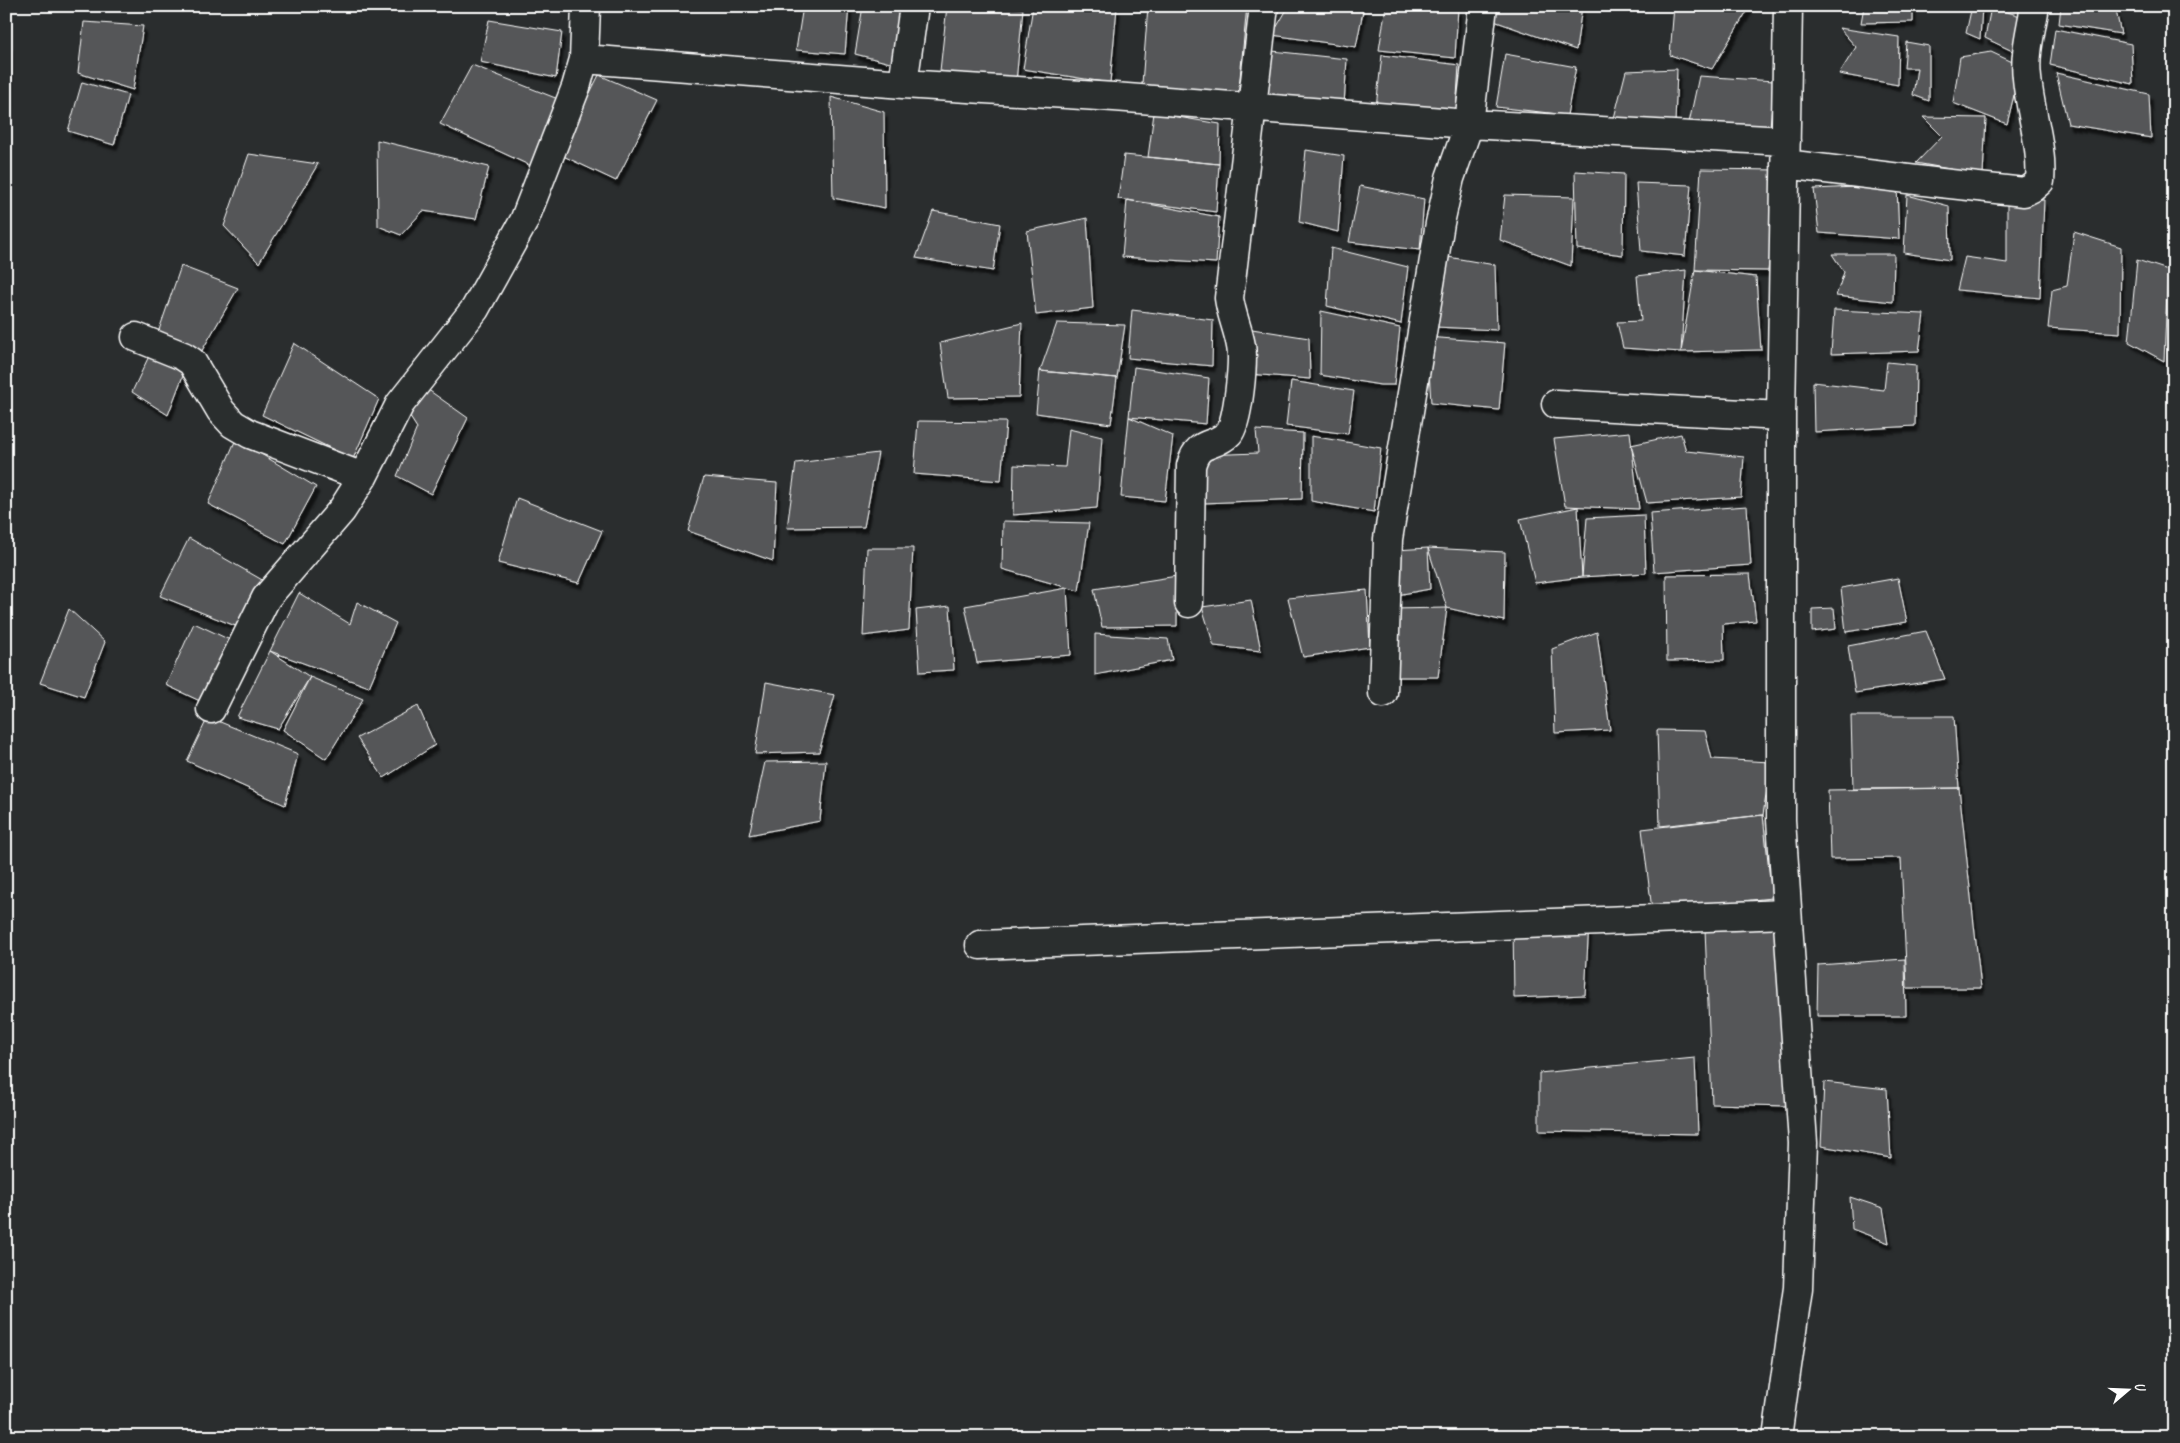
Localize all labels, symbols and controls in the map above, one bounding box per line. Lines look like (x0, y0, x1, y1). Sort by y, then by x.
north arrow (2102, 1366, 2152, 1416)
text: U (2131, 1380, 2150, 1395)

